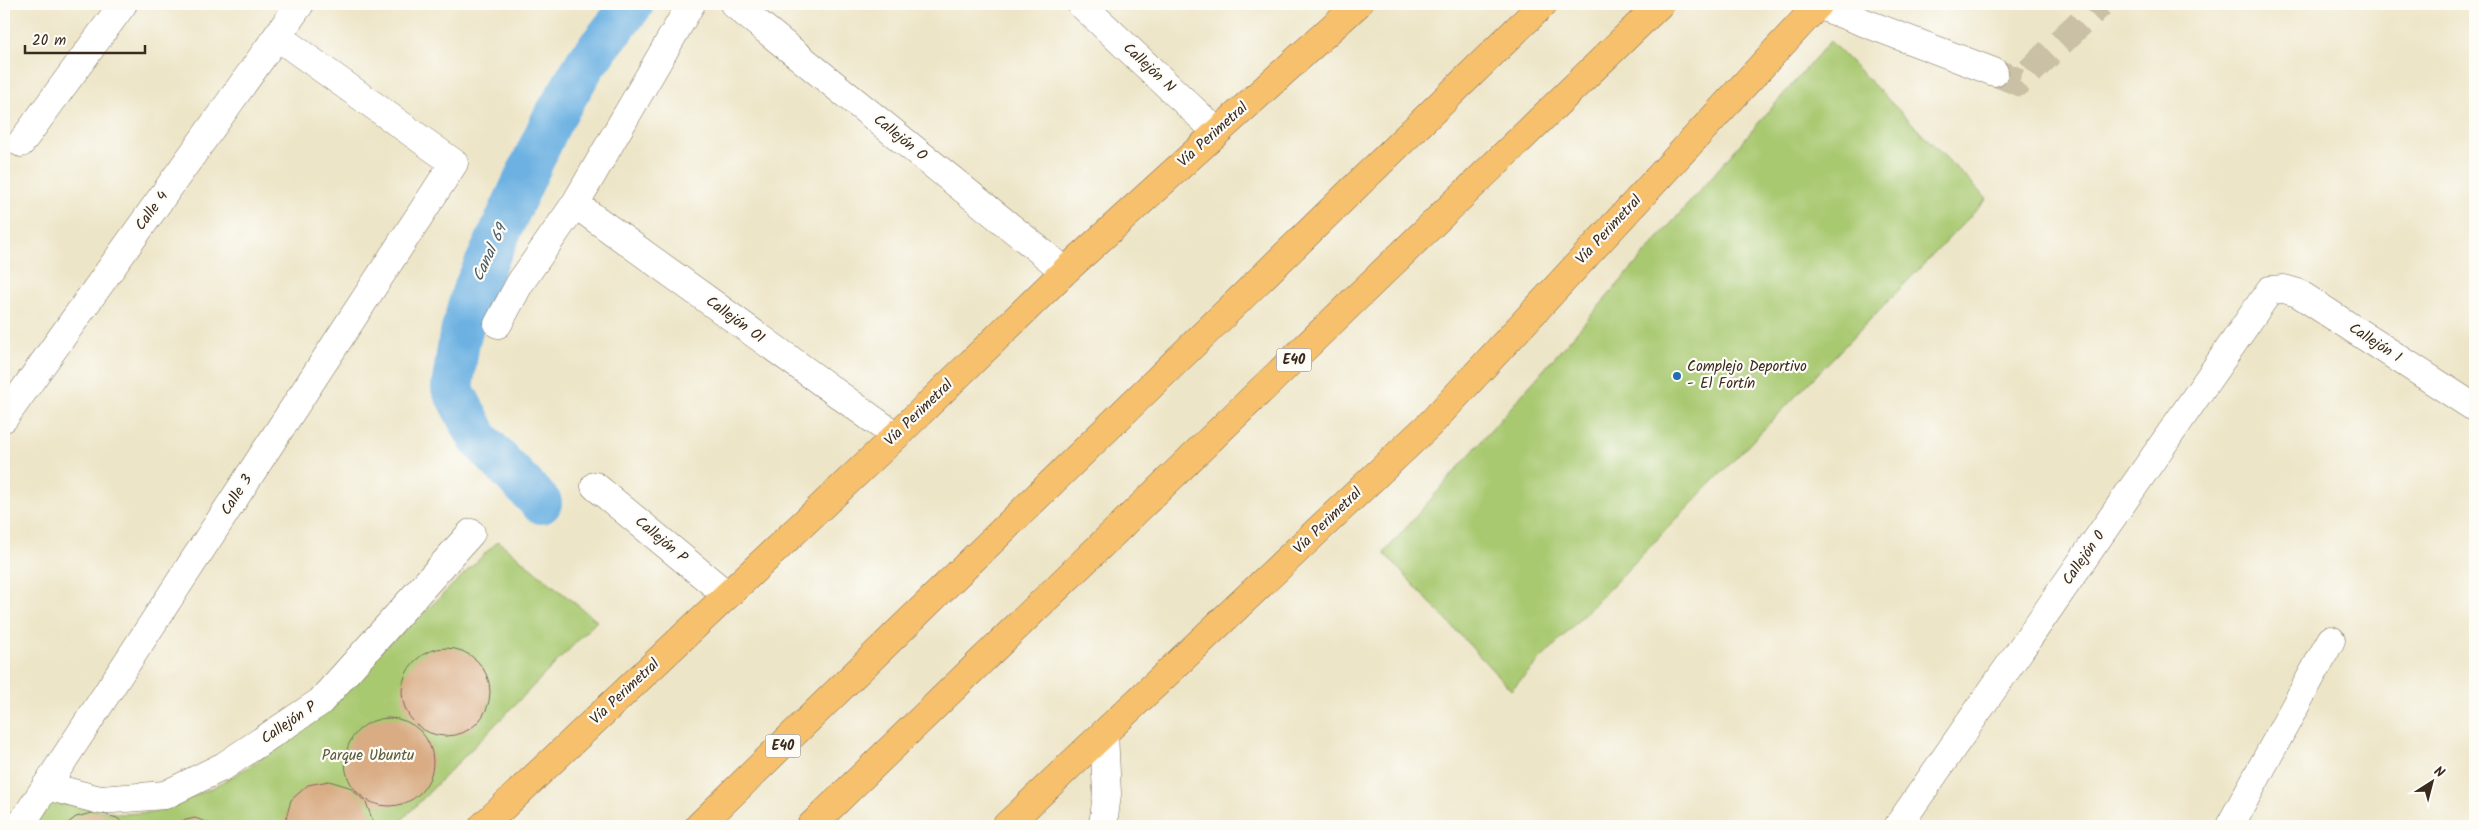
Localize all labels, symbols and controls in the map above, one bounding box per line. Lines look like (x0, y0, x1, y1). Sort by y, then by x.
scale bar (25, 22, 145, 54)
text: 20 m (32, 29, 66, 53)
street label: Callejón N (1117, 37, 1181, 99)
street label: Vía Perimetral (1172, 96, 1254, 173)
street label: Callejón O (868, 109, 932, 167)
street label: Calle 4 (129, 186, 175, 236)
street label: Vía Perimetral (1570, 189, 1648, 270)
water label: Canal 69 (466, 218, 515, 286)
street label: Callejón O1 (700, 290, 770, 350)
street label: Callejón 1 (2344, 317, 2407, 369)
road number: E40 (1276, 348, 1312, 372)
place label: Complejo Deportivo - El Fortín (1687, 355, 1807, 396)
marker: Complejo Deportivo - El Fortín (1671, 370, 1683, 382)
street label: Vía Perimetral (879, 374, 959, 452)
street label: Calle 3 (215, 469, 259, 520)
street label: Vía Perimetral (1288, 482, 1368, 560)
street label: Callejón P (629, 511, 693, 570)
street label: Callejón 0 (2056, 525, 2112, 590)
street label: Vía Perimetral (585, 653, 666, 731)
street label: Callejón P (256, 695, 322, 751)
road number: E40 (766, 734, 800, 758)
park label: Parque Ubuntu (322, 744, 414, 768)
north arrow (2406, 758, 2456, 808)
text: N (2429, 761, 2449, 784)

